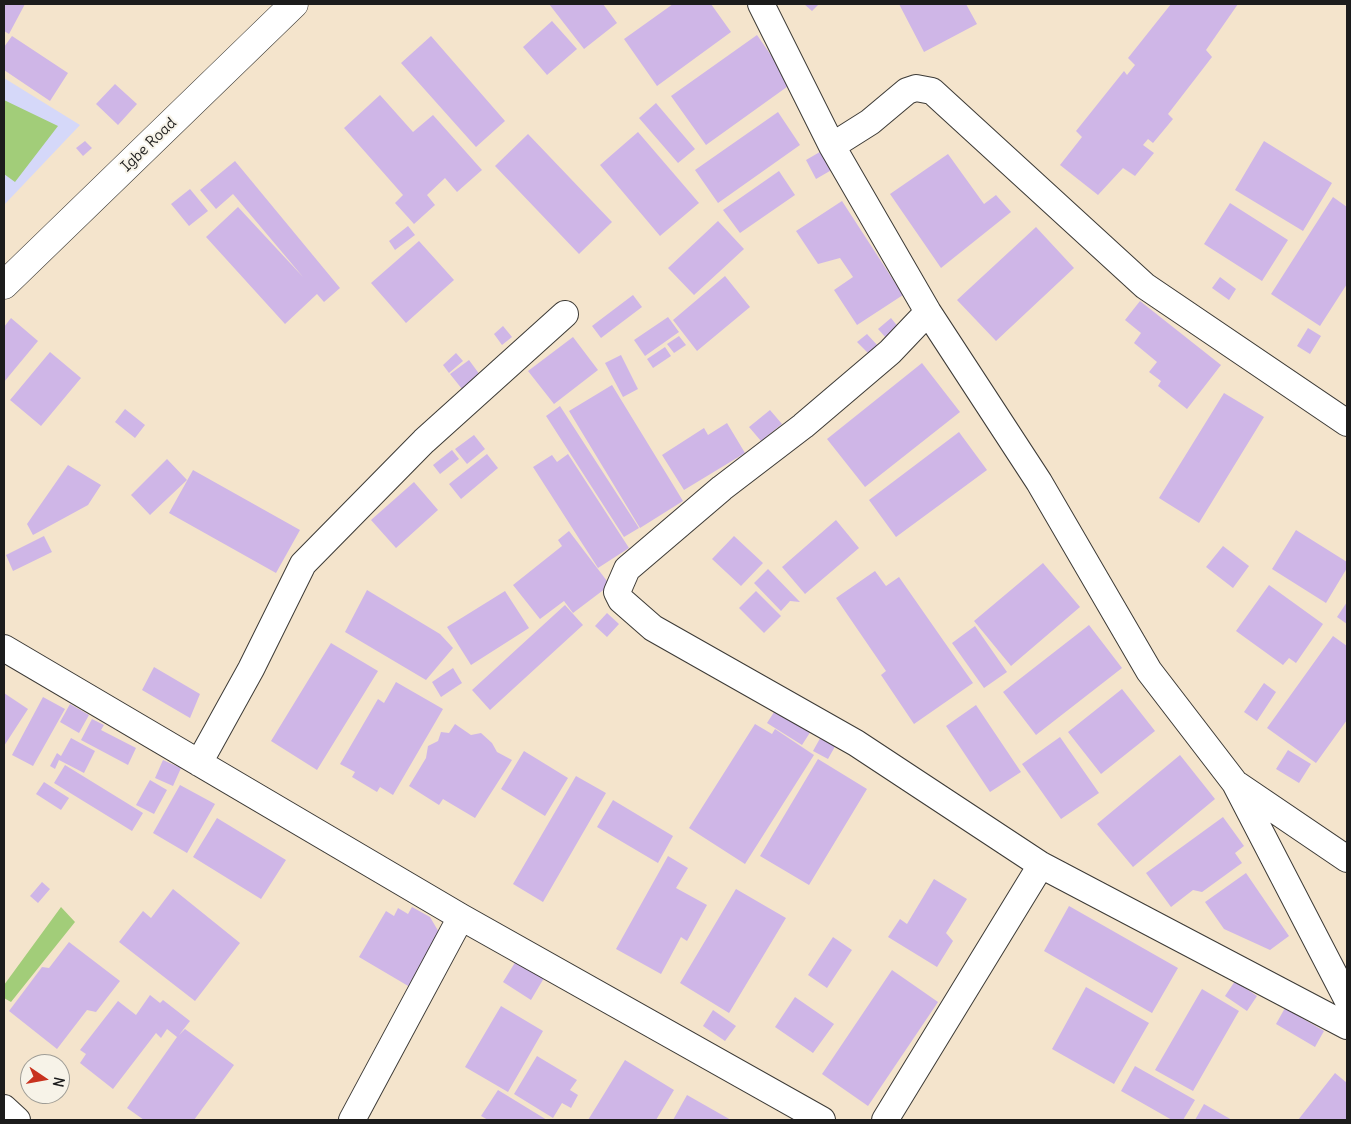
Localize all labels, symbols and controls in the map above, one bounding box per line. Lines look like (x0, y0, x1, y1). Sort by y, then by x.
street label: Igbe Road (118, 114, 180, 176)
north arrow (20, 1054, 70, 1104)
text: N (49, 1075, 69, 1089)

